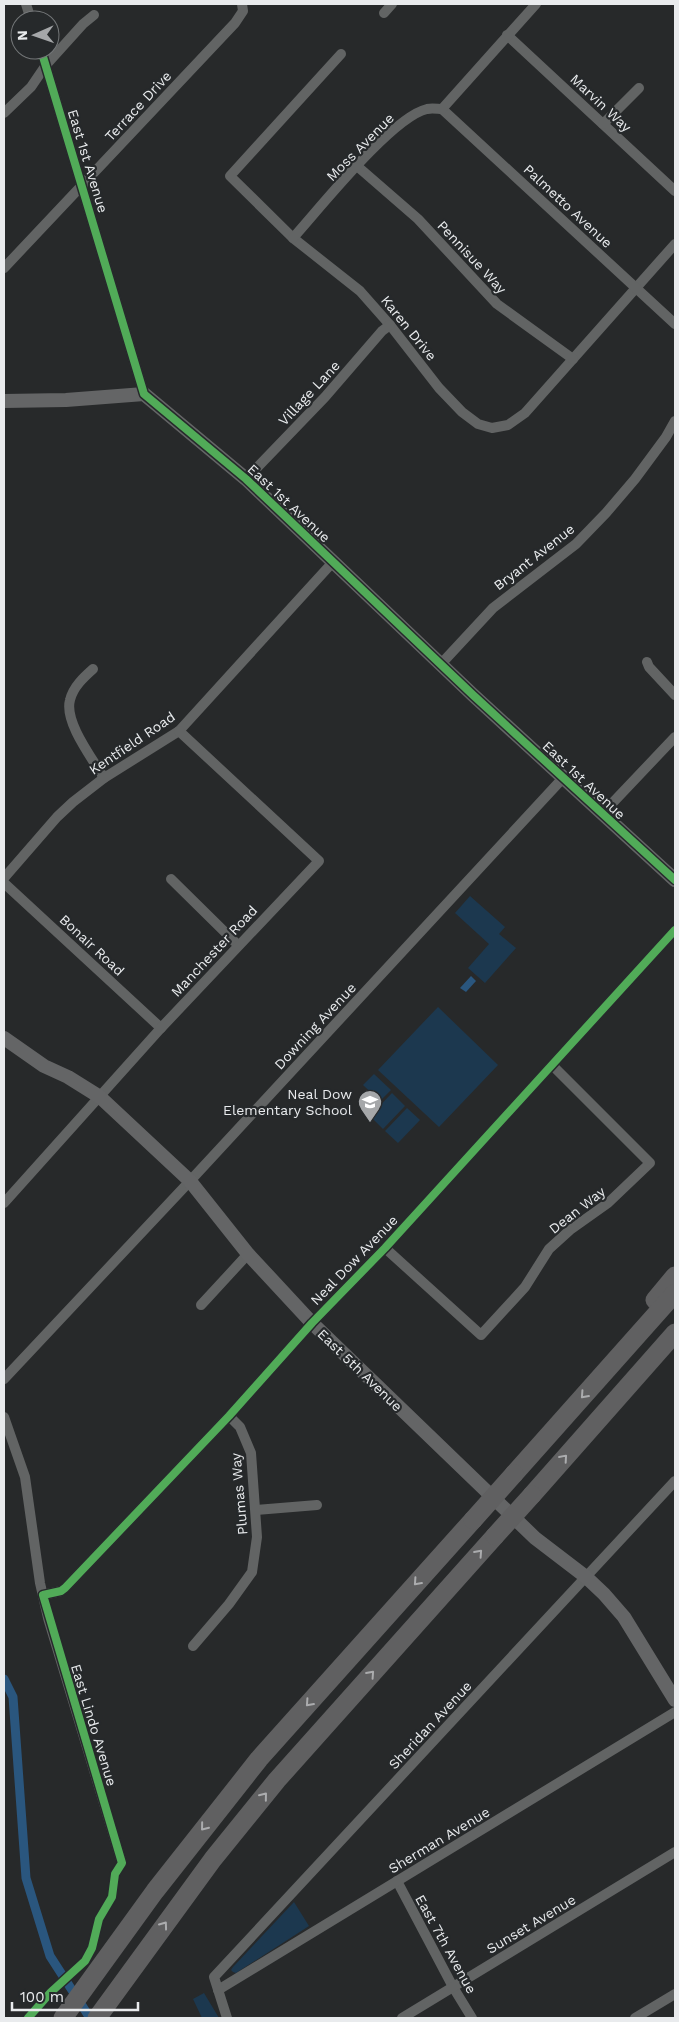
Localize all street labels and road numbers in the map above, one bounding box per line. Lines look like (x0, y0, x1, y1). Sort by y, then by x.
street label: Terrace Drive (102, 68, 174, 144)
street label: Marvin Way (567, 71, 635, 136)
street label: East 1st Avenue (65, 107, 111, 215)
street label: Moss Avenue (323, 110, 397, 184)
street label: Palmetto Avenue (521, 161, 615, 251)
street label: Pennisue Way (434, 217, 510, 297)
street label: Karen Drive (378, 292, 440, 364)
street label: Village Lane (275, 357, 343, 429)
street label: East 1st Avenue (244, 461, 334, 545)
street label: Bryant Avenue (490, 521, 578, 593)
street label: Kentfield Road (86, 708, 178, 778)
street label: East 1st Avenue (539, 738, 629, 822)
street label: Manchester Road (168, 902, 260, 1000)
street label: Bonair Road (56, 911, 128, 979)
street label: Downing Avenue (271, 980, 359, 1072)
street label: Dean Way (546, 1183, 609, 1237)
street label: Neal Dow Avenue (307, 1212, 401, 1308)
street label: East 5th Avenue (314, 1326, 406, 1414)
street label: Plumas Way (227, 1452, 251, 1536)
street label: East Lindo Avenue (68, 1662, 120, 1788)
street label: Sheridan Avenue (385, 1678, 475, 1772)
street label: Sherman Avenue (386, 1804, 492, 1876)
street label: Sunset Avenue (484, 1891, 578, 1957)
street label: East 7th Avenue (412, 1892, 480, 1996)

